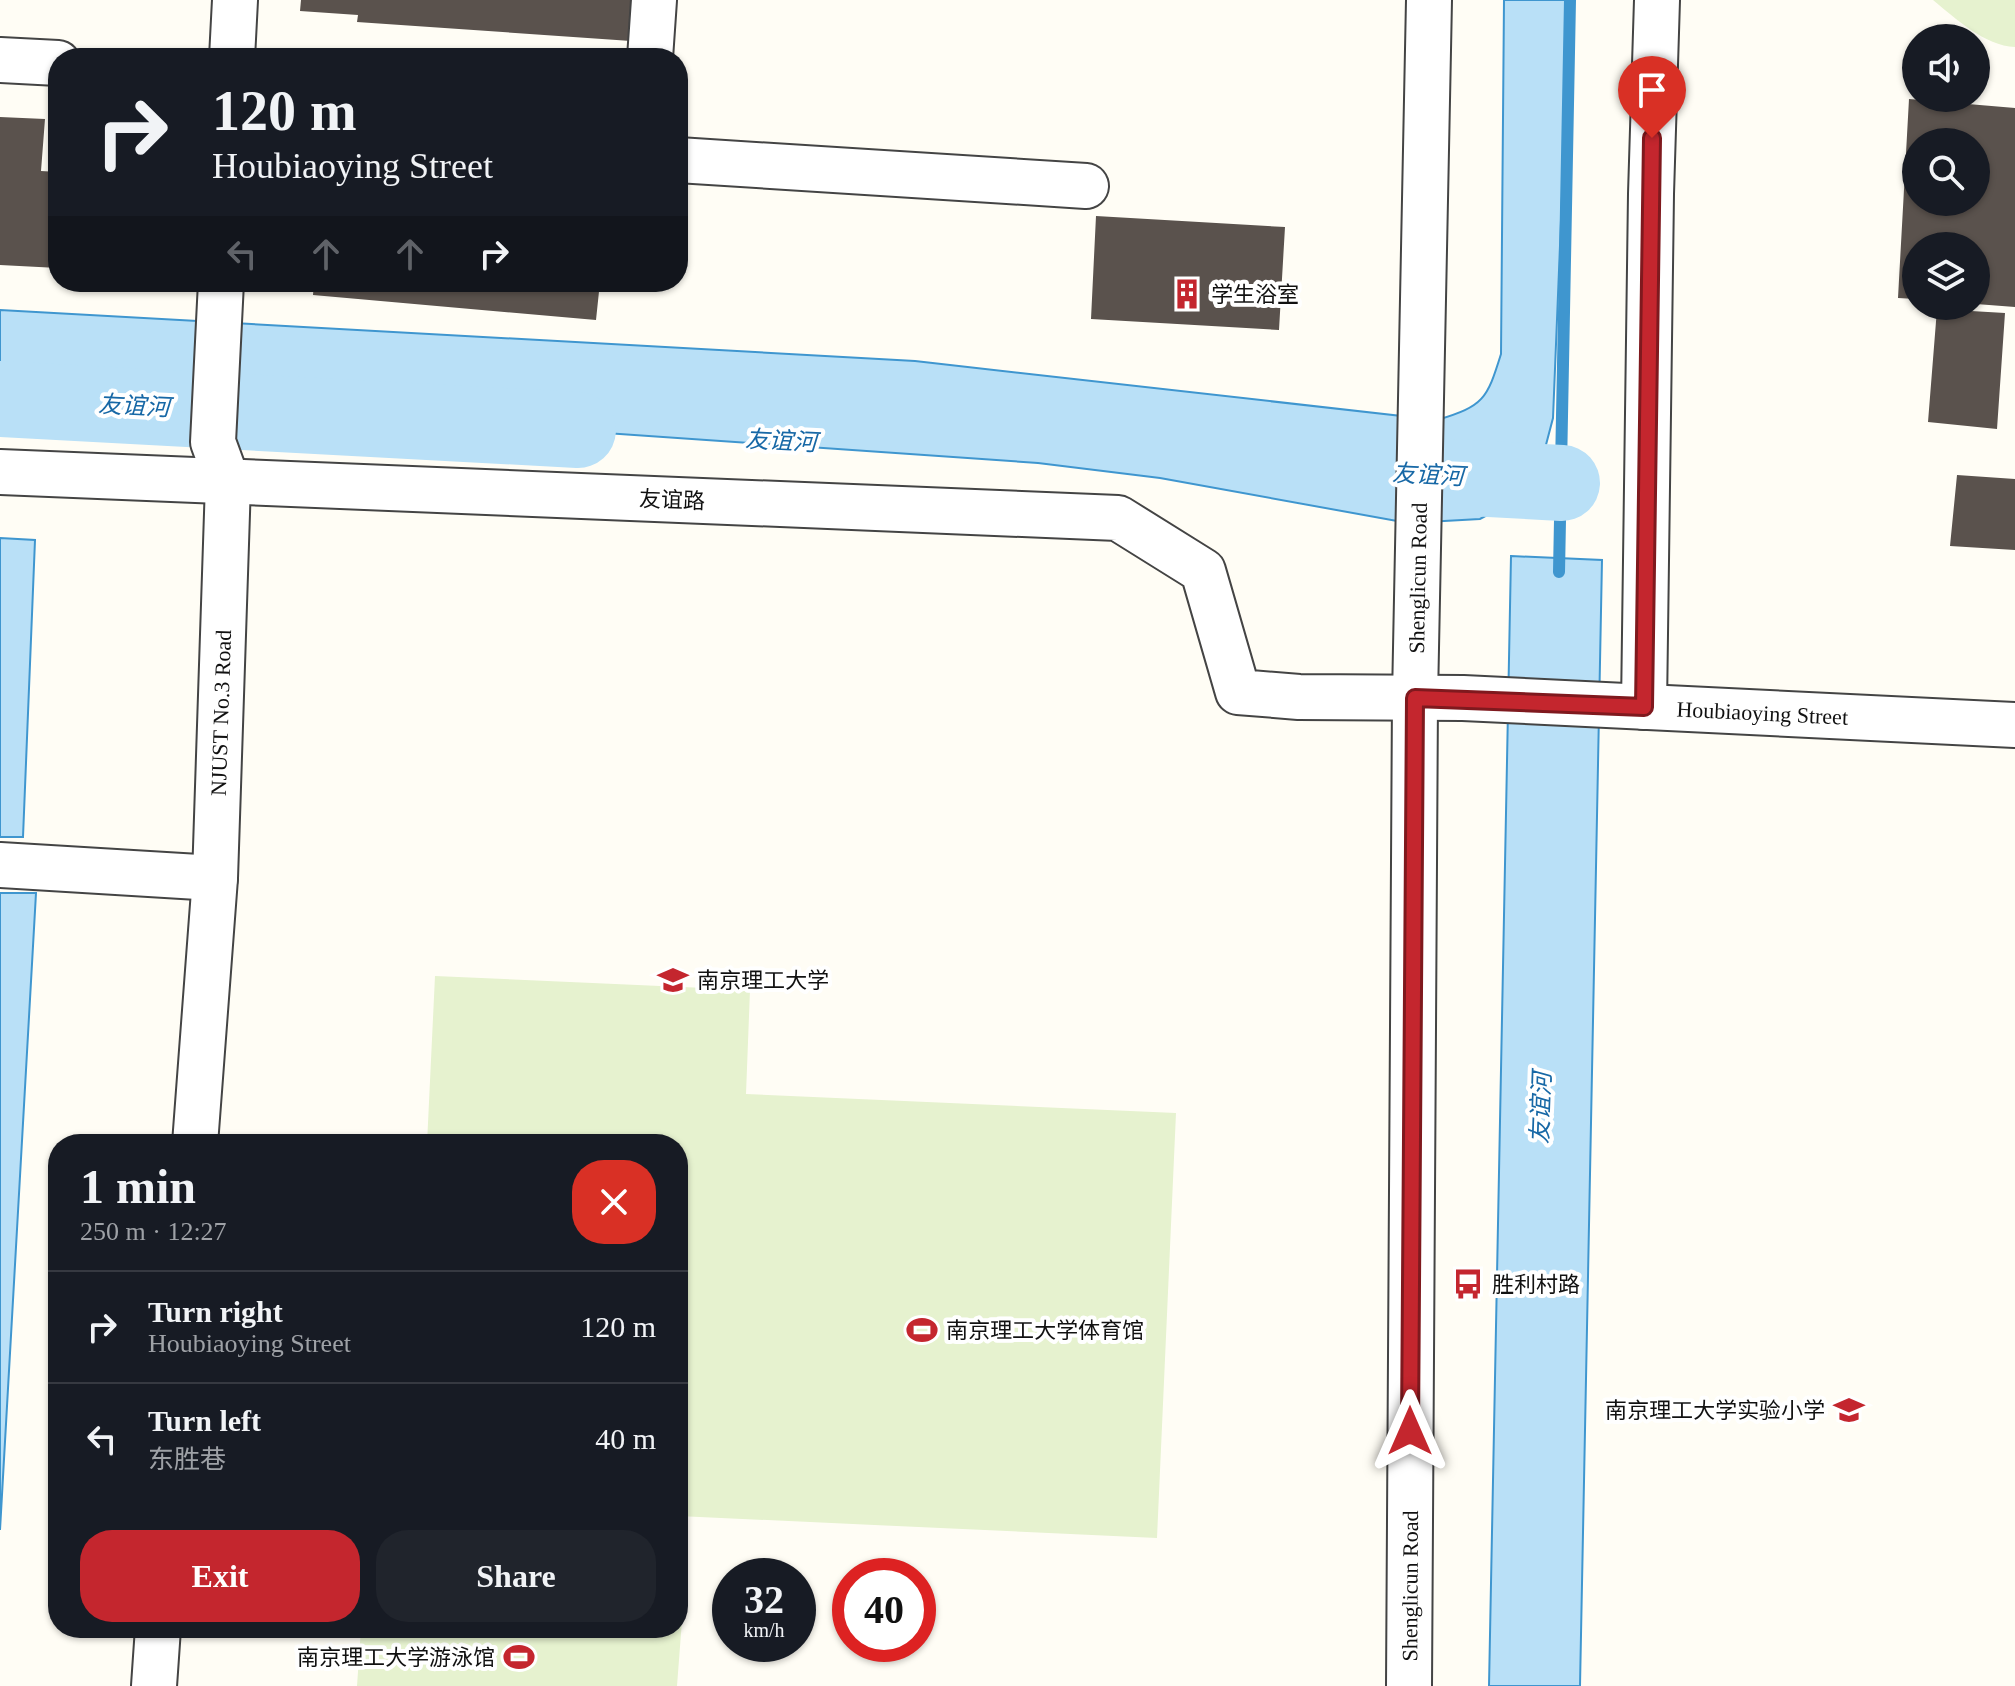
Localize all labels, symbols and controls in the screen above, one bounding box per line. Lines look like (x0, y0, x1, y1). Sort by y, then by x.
map controls (1902, 24, 1990, 320)
button: sound (1902, 24, 1990, 112)
pin (1618, 56, 1686, 138)
icon: arrive (1630, 68, 1674, 112)
icon: right (80, 80, 184, 184)
text: 120 m (212, 80, 357, 142)
button: search (1902, 128, 1990, 216)
text: Houbiaoying Street (212, 146, 493, 186)
icon: left (220, 232, 264, 276)
icon: ahead (304, 232, 348, 276)
icon: ahead (388, 232, 432, 276)
icon: right (472, 232, 516, 276)
button: layers (1902, 232, 1990, 320)
building icon: 学生浴室 (1170, 277, 1204, 311)
place label: 学生浴室 (1211, 282, 1299, 307)
water label: 友谊河 (97, 391, 175, 421)
water label: 友谊河 (744, 426, 822, 456)
water label: 友谊河 (1391, 460, 1469, 490)
street label: 友谊路 (639, 486, 705, 514)
street label: Shenglicun Road (1403, 502, 1431, 654)
street label: NJUST No.3 Road (205, 629, 236, 796)
street label: Houbiaoying Street (1676, 696, 1849, 729)
school or university icon: 南京理工大学 (656, 963, 690, 997)
place label: 南京理工大学 (697, 968, 829, 993)
water label: 友谊河 (1527, 1068, 1555, 1144)
text: 1 min (80, 1160, 196, 1213)
button: close (572, 1160, 656, 1244)
text: 250 m · 12:27 (80, 1217, 227, 1246)
bus stop icon: 胜利村路 (1451, 1267, 1485, 1301)
place label: 胜利村路 (1492, 1272, 1580, 1297)
text: Turn right (148, 1295, 283, 1328)
icon: right (80, 1305, 124, 1349)
text: 120 m (580, 1310, 656, 1343)
sports icon: 南京理工大学体育馆 (905, 1313, 939, 1347)
place label: 南京理工大学体育馆 (946, 1318, 1144, 1343)
text: Houbiaoying Street (148, 1329, 351, 1358)
position arrow (1368, 1389, 1452, 1473)
school or university icon: 南京理工大学实验小学 (1832, 1393, 1866, 1427)
place label: 南京理工大学实验小学 (1605, 1398, 1825, 1423)
text: Turn left (148, 1404, 261, 1437)
icon: left (80, 1417, 124, 1461)
text: 40 m (595, 1422, 656, 1455)
text: 东胜巷 (148, 1445, 226, 1474)
street label: Shenglicun Road (1397, 1510, 1423, 1662)
button: Exit (80, 1530, 360, 1622)
button: Share (376, 1530, 656, 1622)
speed limit sign: 40 (832, 1558, 936, 1662)
text: 32 (744, 1577, 784, 1622)
text: km/h (743, 1619, 785, 1641)
sports icon: 南京理工大学游泳馆 (502, 1640, 536, 1674)
place label: 南京理工大学游泳馆 (297, 1645, 495, 1670)

